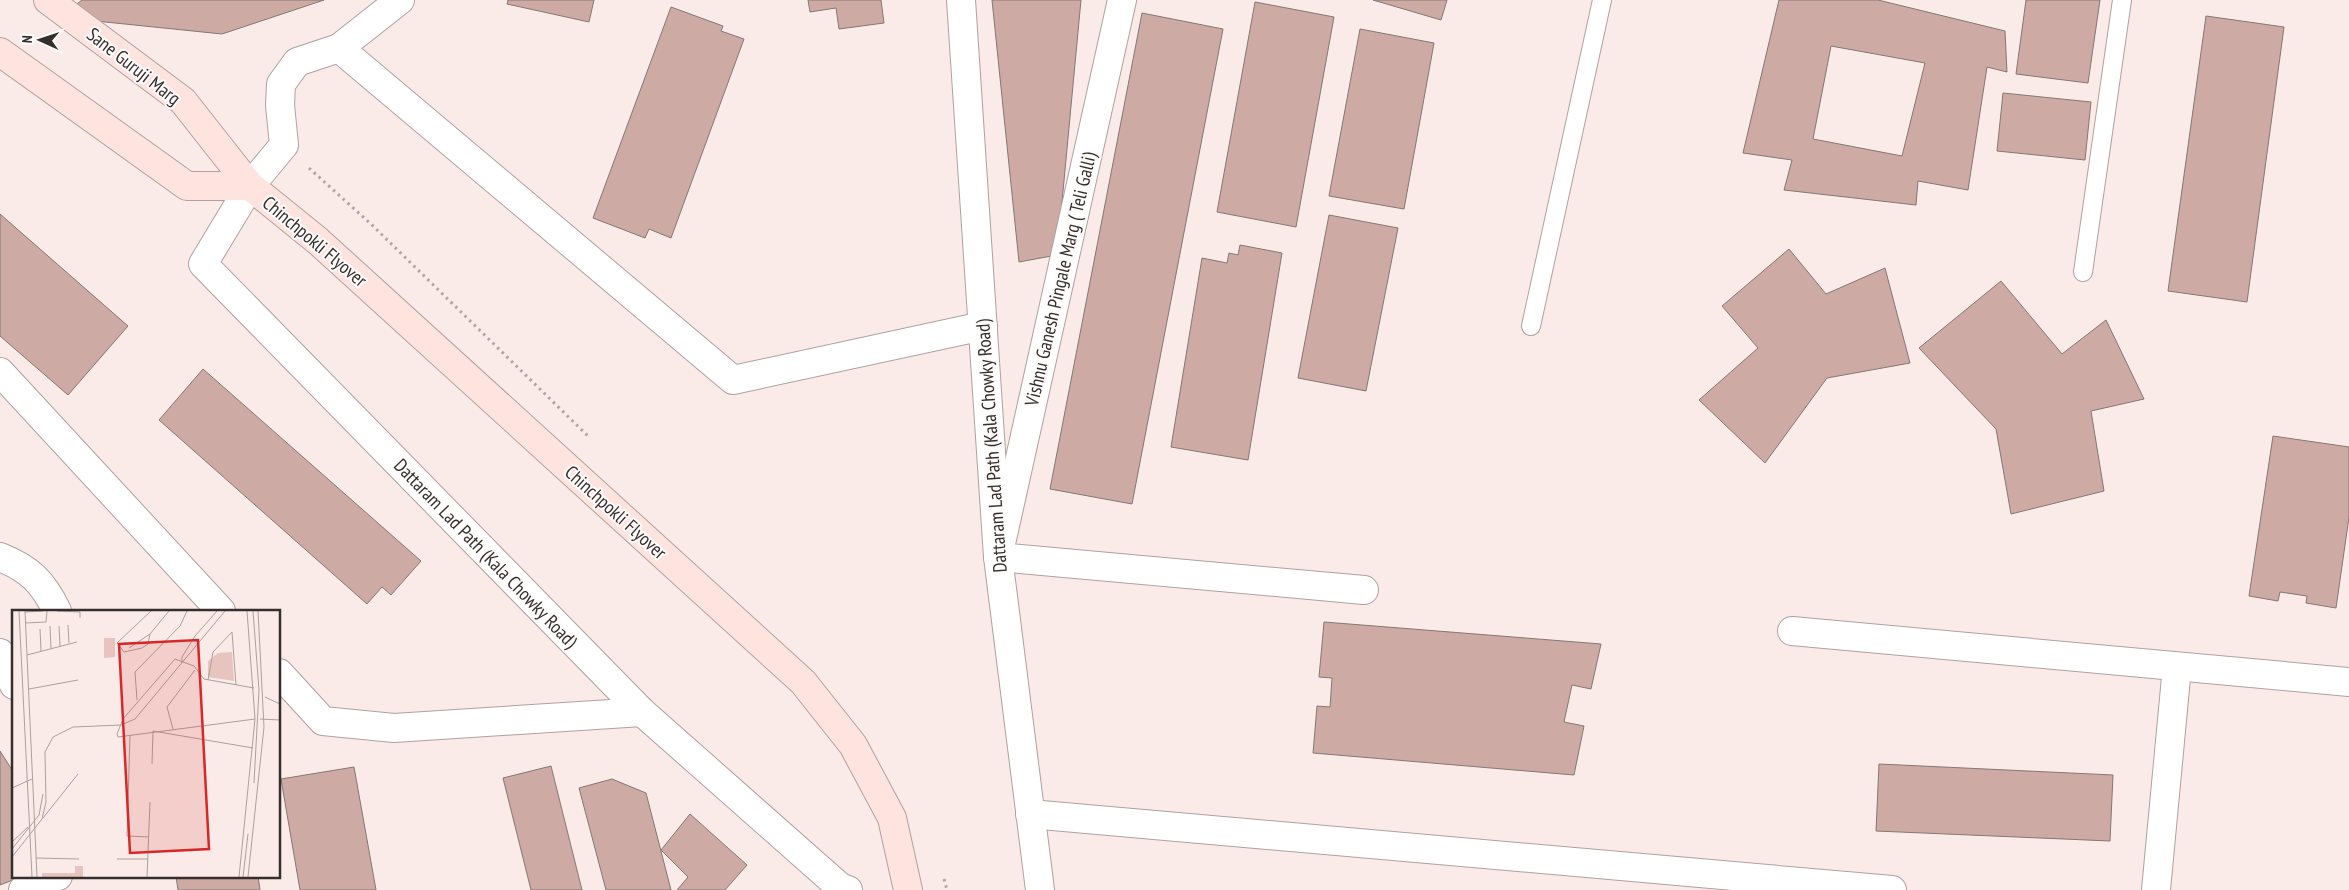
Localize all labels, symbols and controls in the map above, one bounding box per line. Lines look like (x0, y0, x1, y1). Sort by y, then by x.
north arrow (15, 15, 65, 65)
street label: Sane Guruji Marg (82, 22, 186, 110)
text: N (18, 35, 36, 44)
street label: Vishnu Ganesh Pingale Marg ( Teli Galli) (1019, 149, 1101, 409)
street label: Chinchpokli Flyover (258, 190, 373, 292)
street label: Dattaram Lad Path (Kala Chowky Road) (970, 318, 1012, 573)
street label: Dattaram Lad Path (Kala Chowky Road) (389, 453, 583, 653)
street label: Chinchpokli Flyover (560, 460, 673, 565)
inset map (12, 610, 280, 878)

